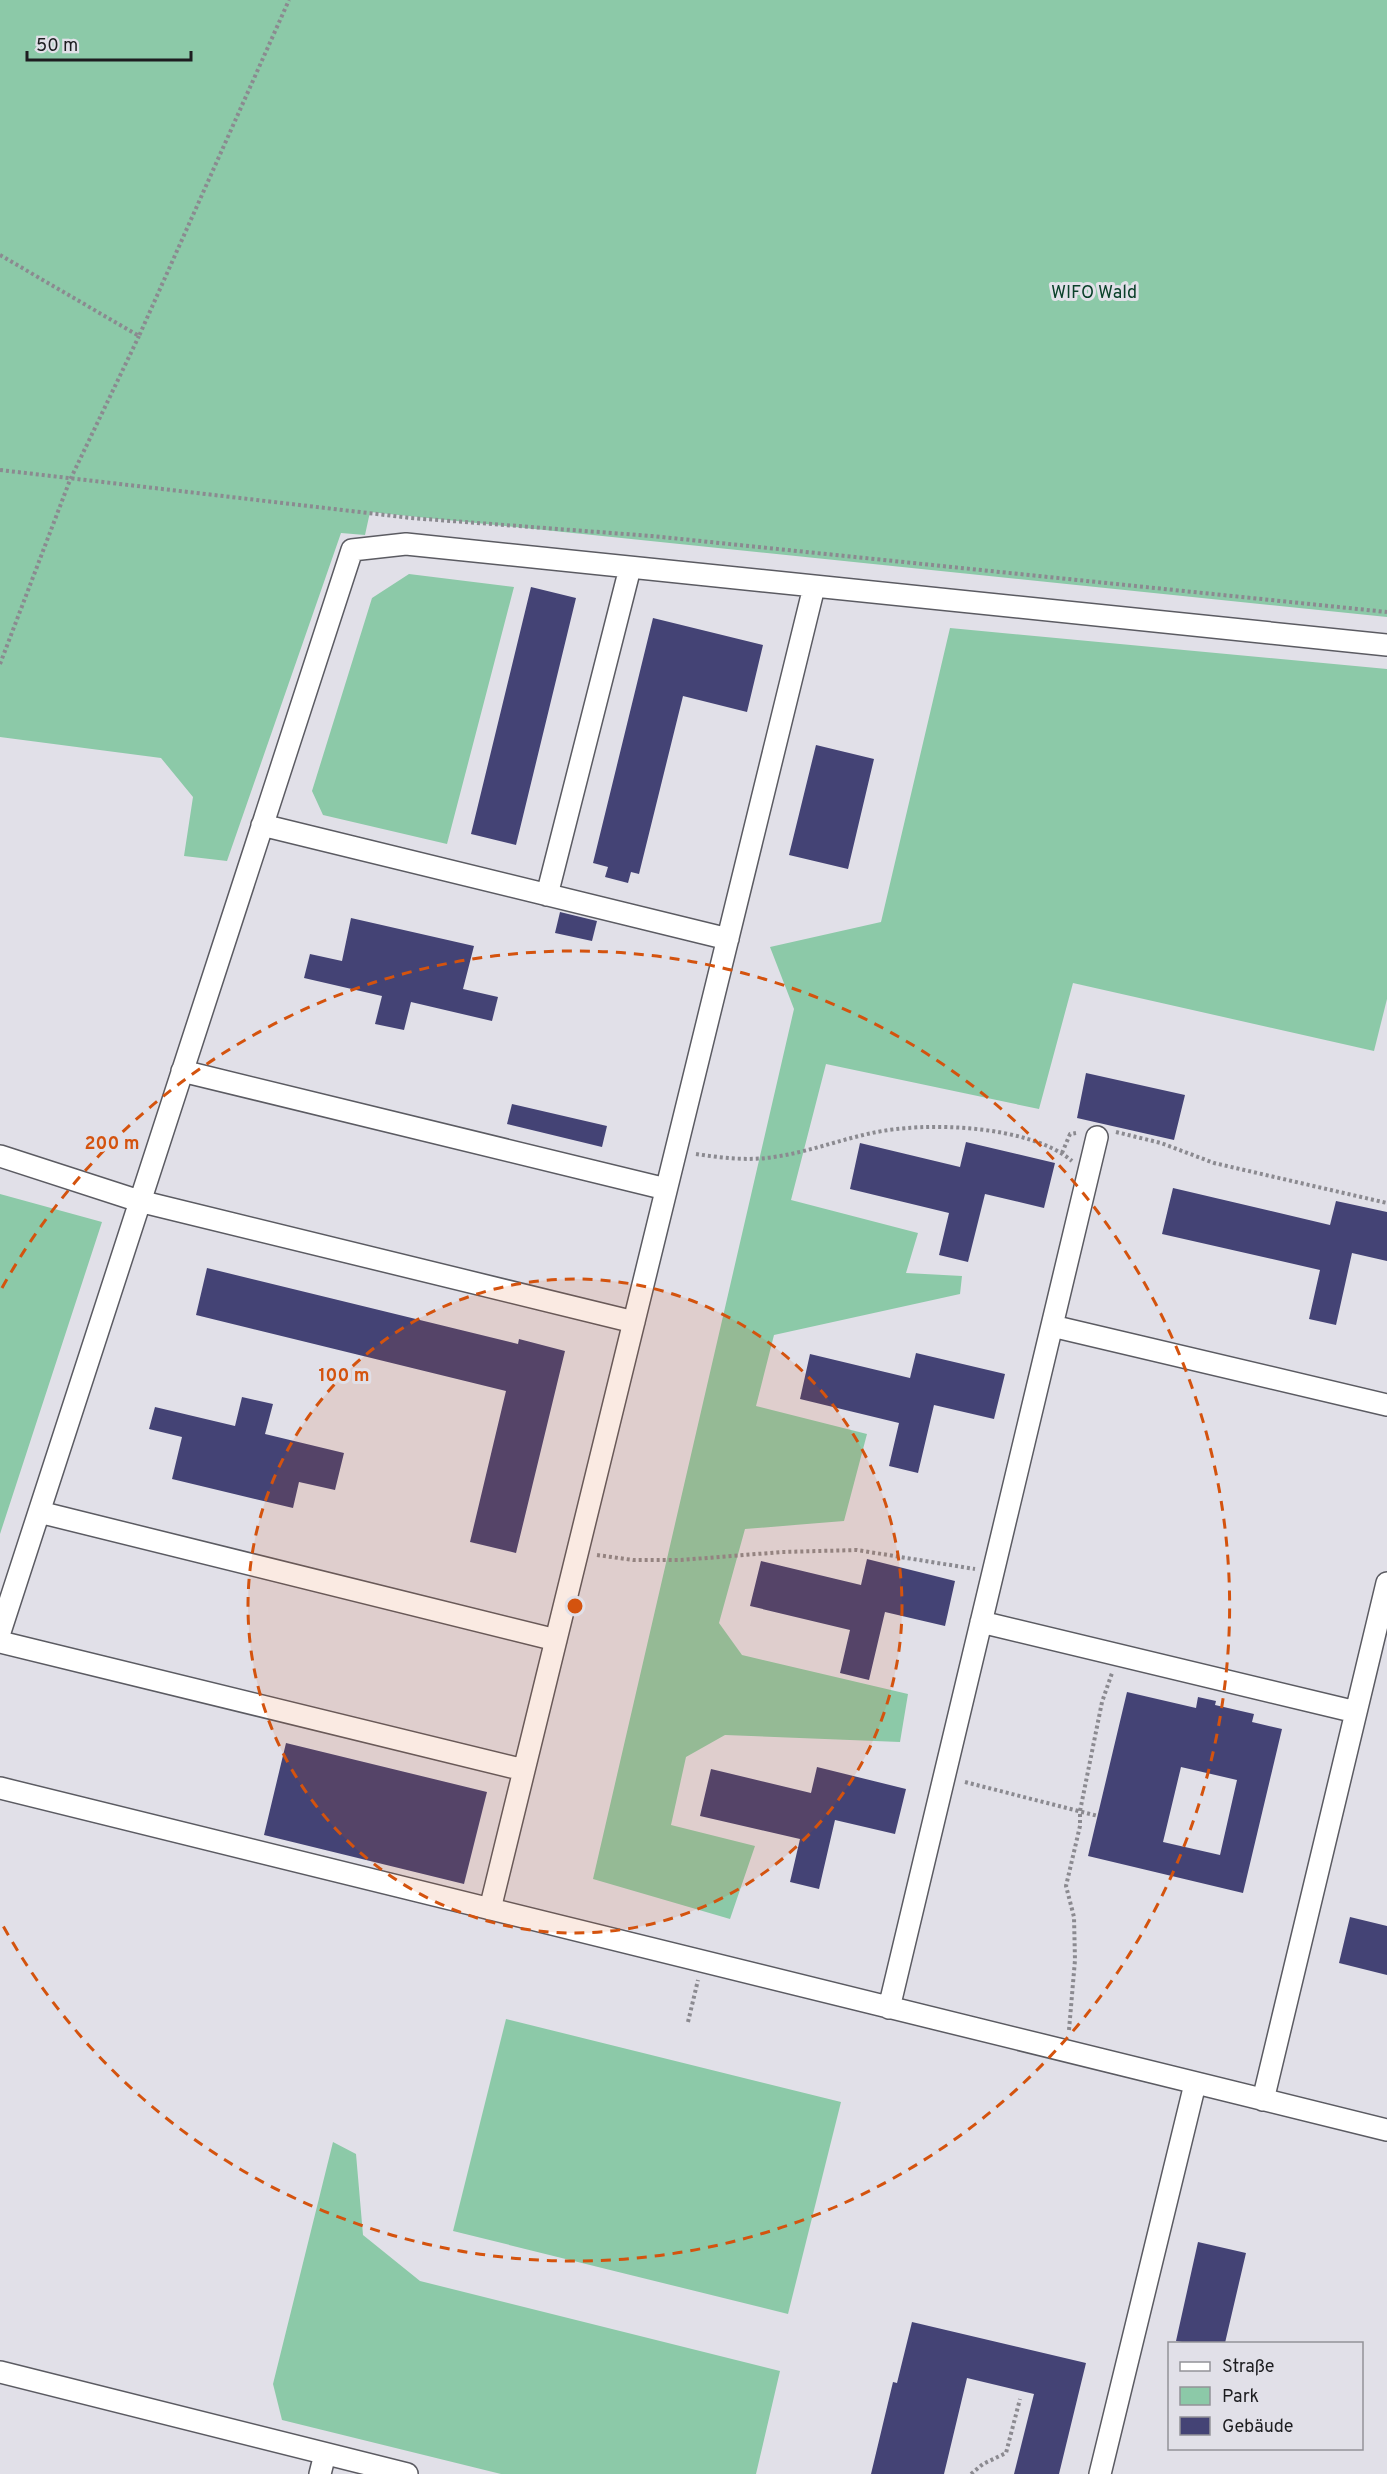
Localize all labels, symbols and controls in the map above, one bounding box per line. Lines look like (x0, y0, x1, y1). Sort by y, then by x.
scale bar (27, 24, 190, 62)
text: 50 m (36, 35, 78, 58)
park label: WIFO Wald (1051, 282, 1137, 305)
text: 200 m (84, 1133, 140, 1156)
text: 100 m (318, 1365, 370, 1388)
centre of rings (565, 1596, 585, 1616)
legend (1168, 2342, 1363, 2450)
text: Straße (1222, 2356, 1274, 2379)
text: Park (1222, 2386, 1259, 2409)
text: Gebäude (1222, 2416, 1294, 2439)

